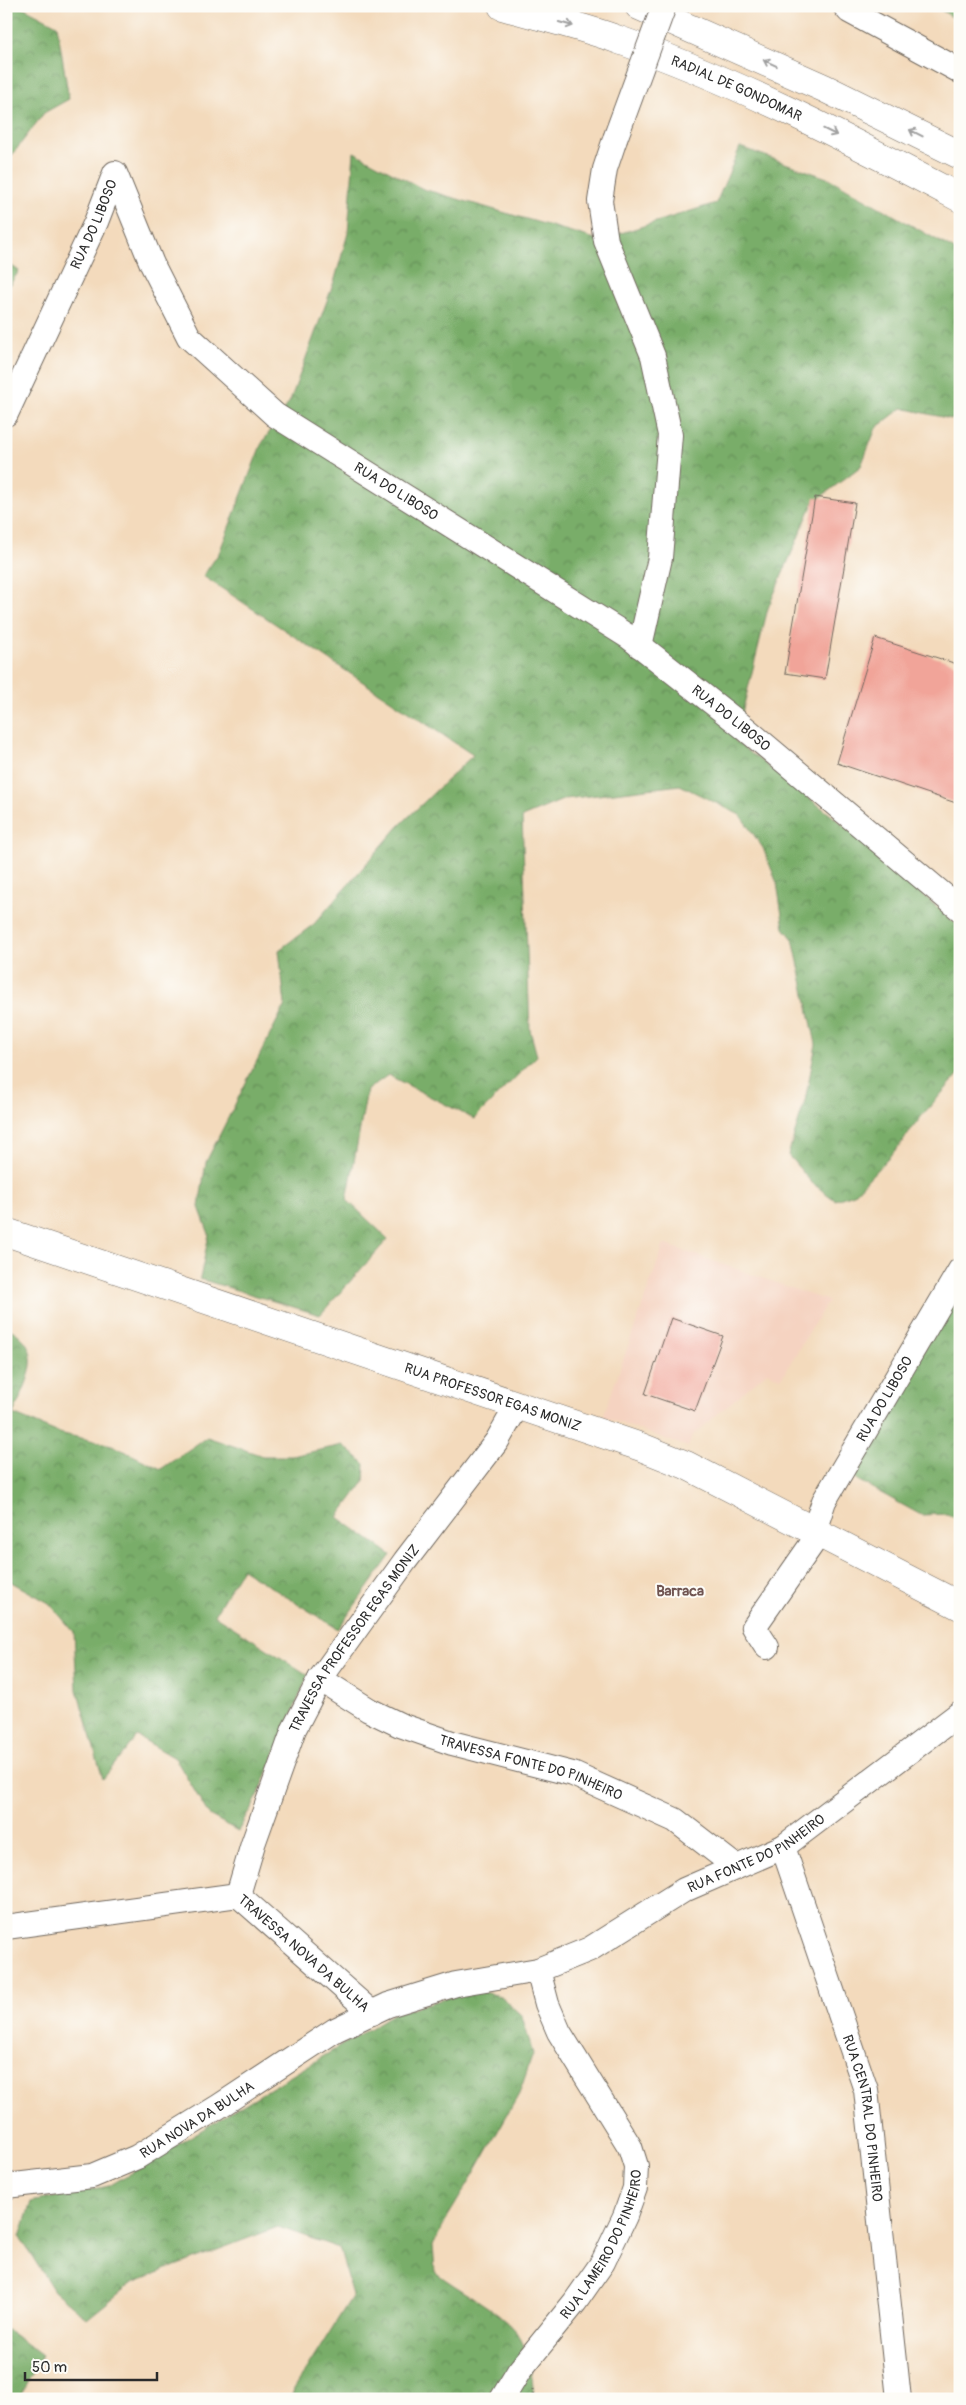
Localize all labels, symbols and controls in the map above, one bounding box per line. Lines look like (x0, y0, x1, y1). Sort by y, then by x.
one-way arrow (558, 20, 574, 30)
street label: RADIAL DE GONDOMAR (669, 52, 805, 125)
one-way arrow (763, 58, 778, 67)
one-way arrow (822, 128, 837, 137)
one-way arrow (909, 128, 924, 138)
street label: RUA DO LIBOSO (67, 177, 120, 272)
street label: RUA DO LIBOSO (351, 458, 442, 524)
street label: RUA DO LIBOSO (688, 681, 774, 755)
street label: RUA DO LIBOSO (853, 1353, 916, 1444)
street label: RUA PROFESSOR EGAS MONIZ (402, 1359, 584, 1435)
street label: TRAVESSA PROFESSOR EGAS MONIZ (285, 1541, 423, 1735)
district label: Barraca (656, 1582, 704, 1601)
street label: TRAVESSA FONTE DO PINHEIRO (437, 1731, 625, 1804)
street label: RUA FONTE DO PINHEIRO (685, 1810, 828, 1896)
street label: TRAVESSA NOVA DA BULHA (235, 1891, 373, 2015)
street label: RUA CENTRAL DO PINHEIRO (839, 2033, 886, 2203)
street label: RUA NOVA DA BULHA (137, 2077, 257, 2162)
street label: RUA LAMEIRO DO PINHEIRO (556, 2169, 644, 2322)
scale bar (25, 2350, 158, 2382)
text: 50 m (32, 2358, 67, 2377)

